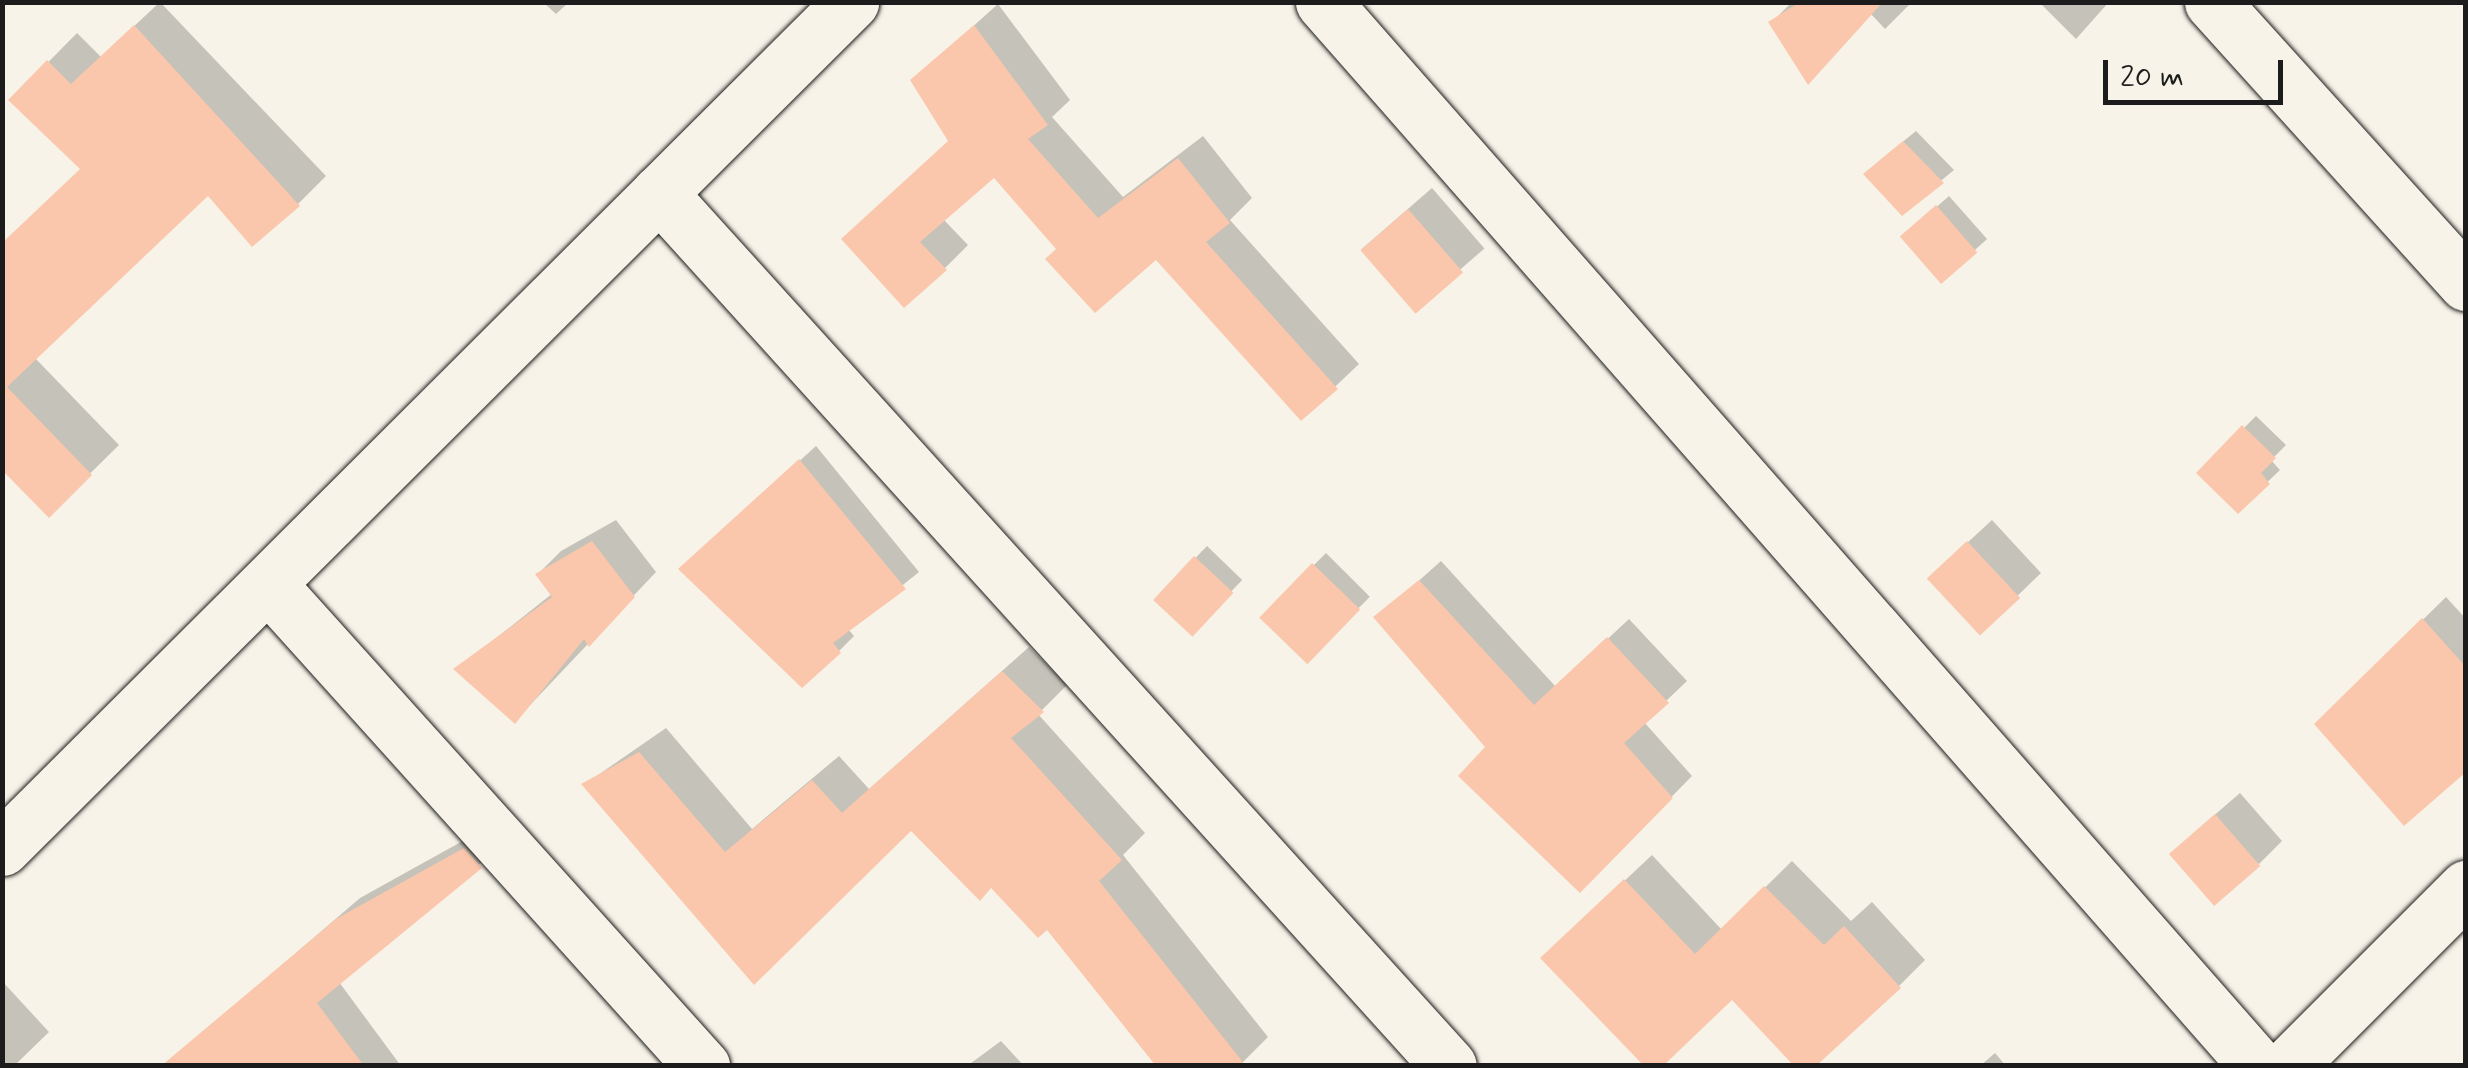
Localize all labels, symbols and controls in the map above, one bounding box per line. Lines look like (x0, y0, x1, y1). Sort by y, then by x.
scale bar (2108, 40, 2288, 102)
text: 20 m (2120, 58, 2184, 97)

